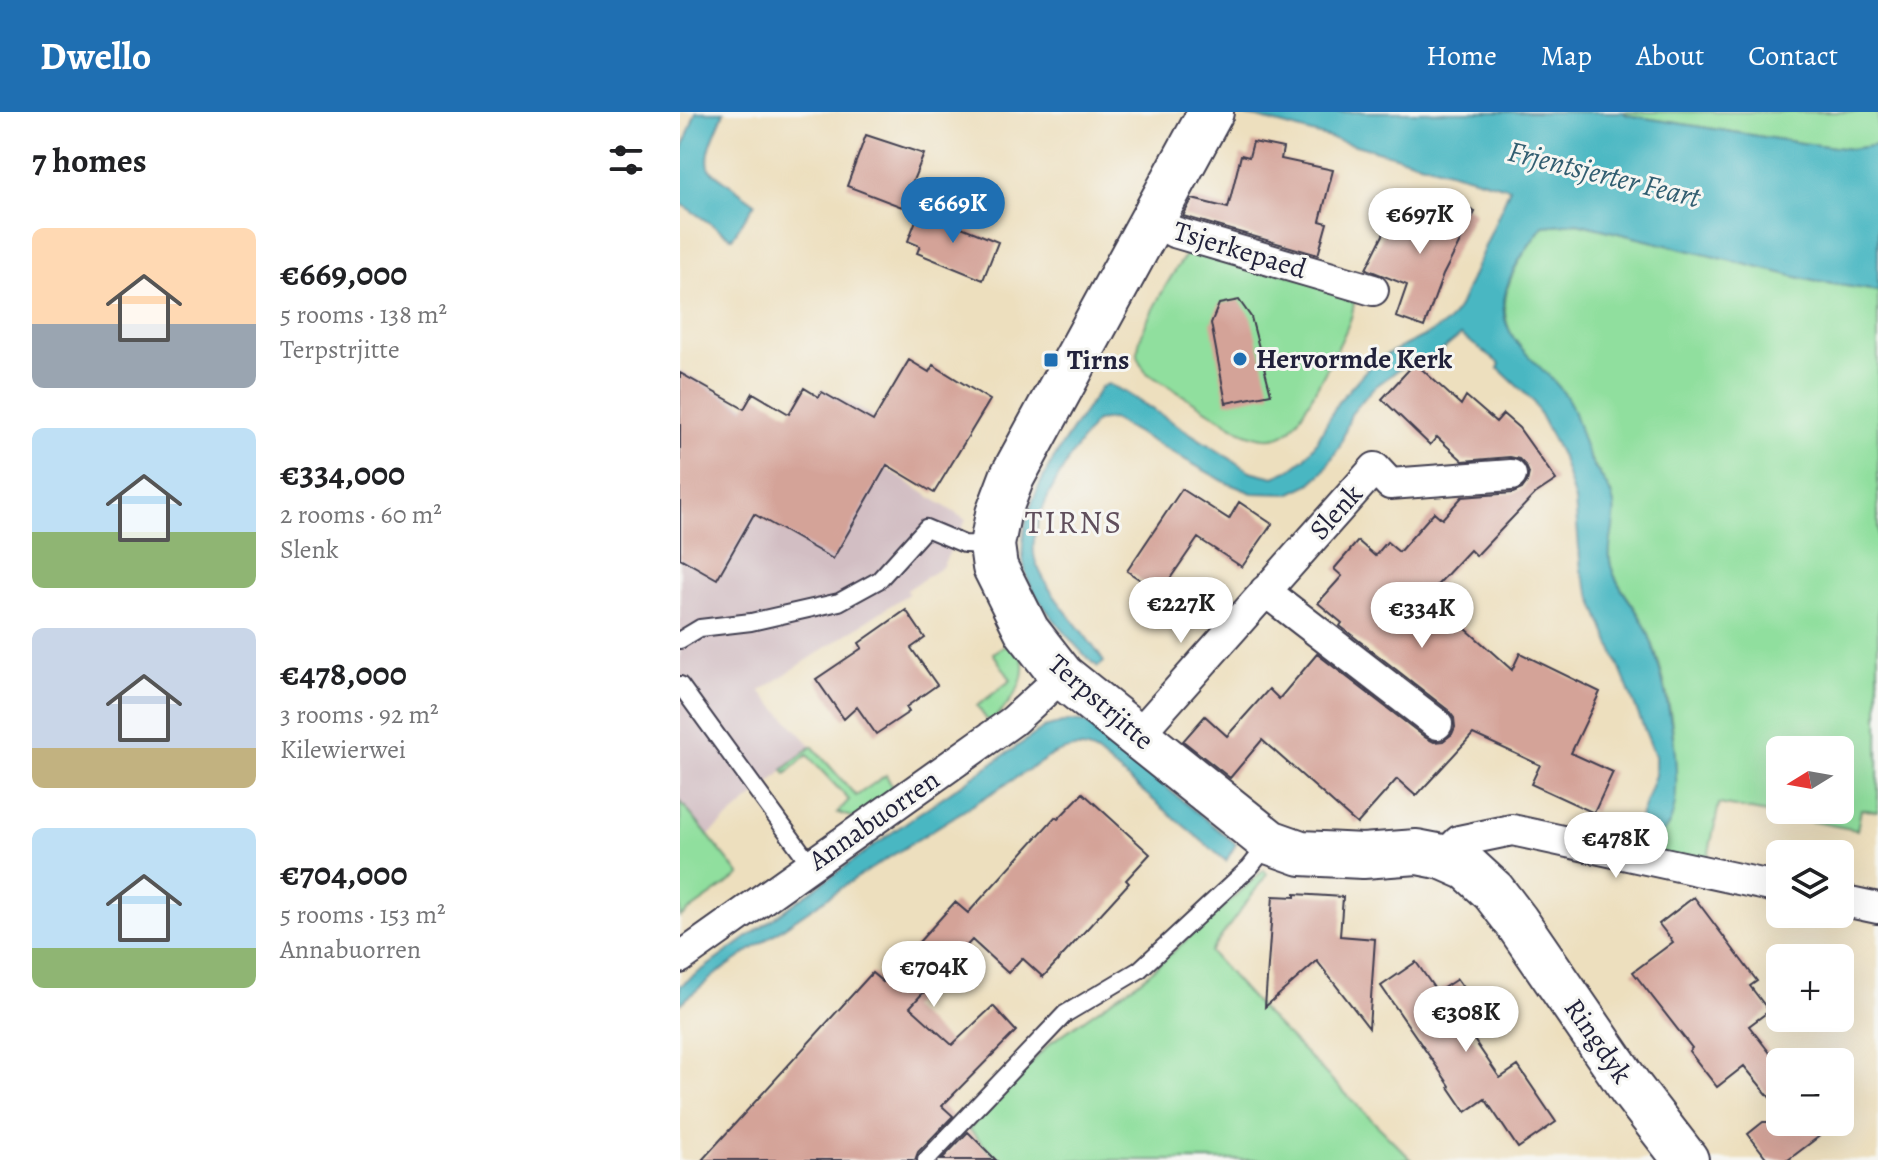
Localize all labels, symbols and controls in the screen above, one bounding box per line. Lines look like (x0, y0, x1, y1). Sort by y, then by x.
text: Dwello (40, 30, 151, 82)
text: Home (1426, 37, 1497, 75)
text: Map (1541, 37, 1592, 75)
text: About (1636, 37, 1704, 75)
text: Contact (1748, 37, 1838, 75)
water label: Frjentsjerter Feart (1504, 131, 1705, 217)
text: 7 homes (32, 137, 147, 184)
icon: filters (604, 138, 648, 182)
pin: €669K (897, 177, 1009, 245)
text: €669K (919, 185, 987, 220)
pin: €697K (1364, 188, 1476, 256)
text: €697K (1386, 196, 1454, 231)
street label: Tsjerkepaed (1169, 212, 1312, 288)
text: €669,000 (280, 250, 407, 297)
icon: home (96, 260, 192, 356)
text: 5 rooms · 138 m² (280, 297, 447, 332)
text: Terpstrjitte (280, 332, 400, 367)
place label: Hervormde Kerk (1256, 340, 1453, 378)
place label: Tirns (1067, 341, 1129, 379)
marker: Hervormde Kerk (1231, 350, 1249, 368)
marker: Tirns (1042, 351, 1060, 369)
text: €334,000 (280, 450, 405, 497)
icon: home (96, 460, 192, 556)
street label: Slenk (1301, 476, 1371, 548)
text: 2 rooms · 60 m² (280, 497, 442, 532)
district label: TIRNS (1025, 500, 1123, 544)
text: Slenk (280, 532, 339, 567)
pin: €227K (1125, 577, 1237, 645)
pin: €334K (1366, 582, 1478, 650)
text: €227K (1147, 585, 1215, 620)
text: €334K (1389, 590, 1455, 625)
street label: Terpstrjitte (1040, 645, 1162, 759)
text: €478,000 (280, 650, 407, 697)
icon: home (96, 660, 192, 756)
text: 3 rooms · 92 m² (280, 697, 439, 732)
text: Kilewierwei (280, 732, 406, 767)
north arrow (1766, 736, 1854, 824)
map controls (1766, 736, 1854, 1136)
street label: Annabuorren (800, 761, 947, 880)
pin: €478K (1560, 812, 1672, 880)
text: €478K (1582, 820, 1650, 855)
button: layers (1766, 840, 1854, 928)
text: €704,000 (280, 850, 408, 897)
icon: home (96, 860, 192, 956)
text: 5 rooms · 153 m² (280, 897, 446, 932)
text: Annabuorren (280, 932, 421, 967)
pin: €704K (878, 941, 990, 1009)
button: + (1766, 944, 1854, 1032)
text: €704K (900, 949, 968, 984)
pin: €308K (1410, 986, 1522, 1054)
street label: Ringdyk (1555, 991, 1641, 1091)
text: €308K (1432, 994, 1500, 1029)
button: − (1766, 1048, 1854, 1136)

